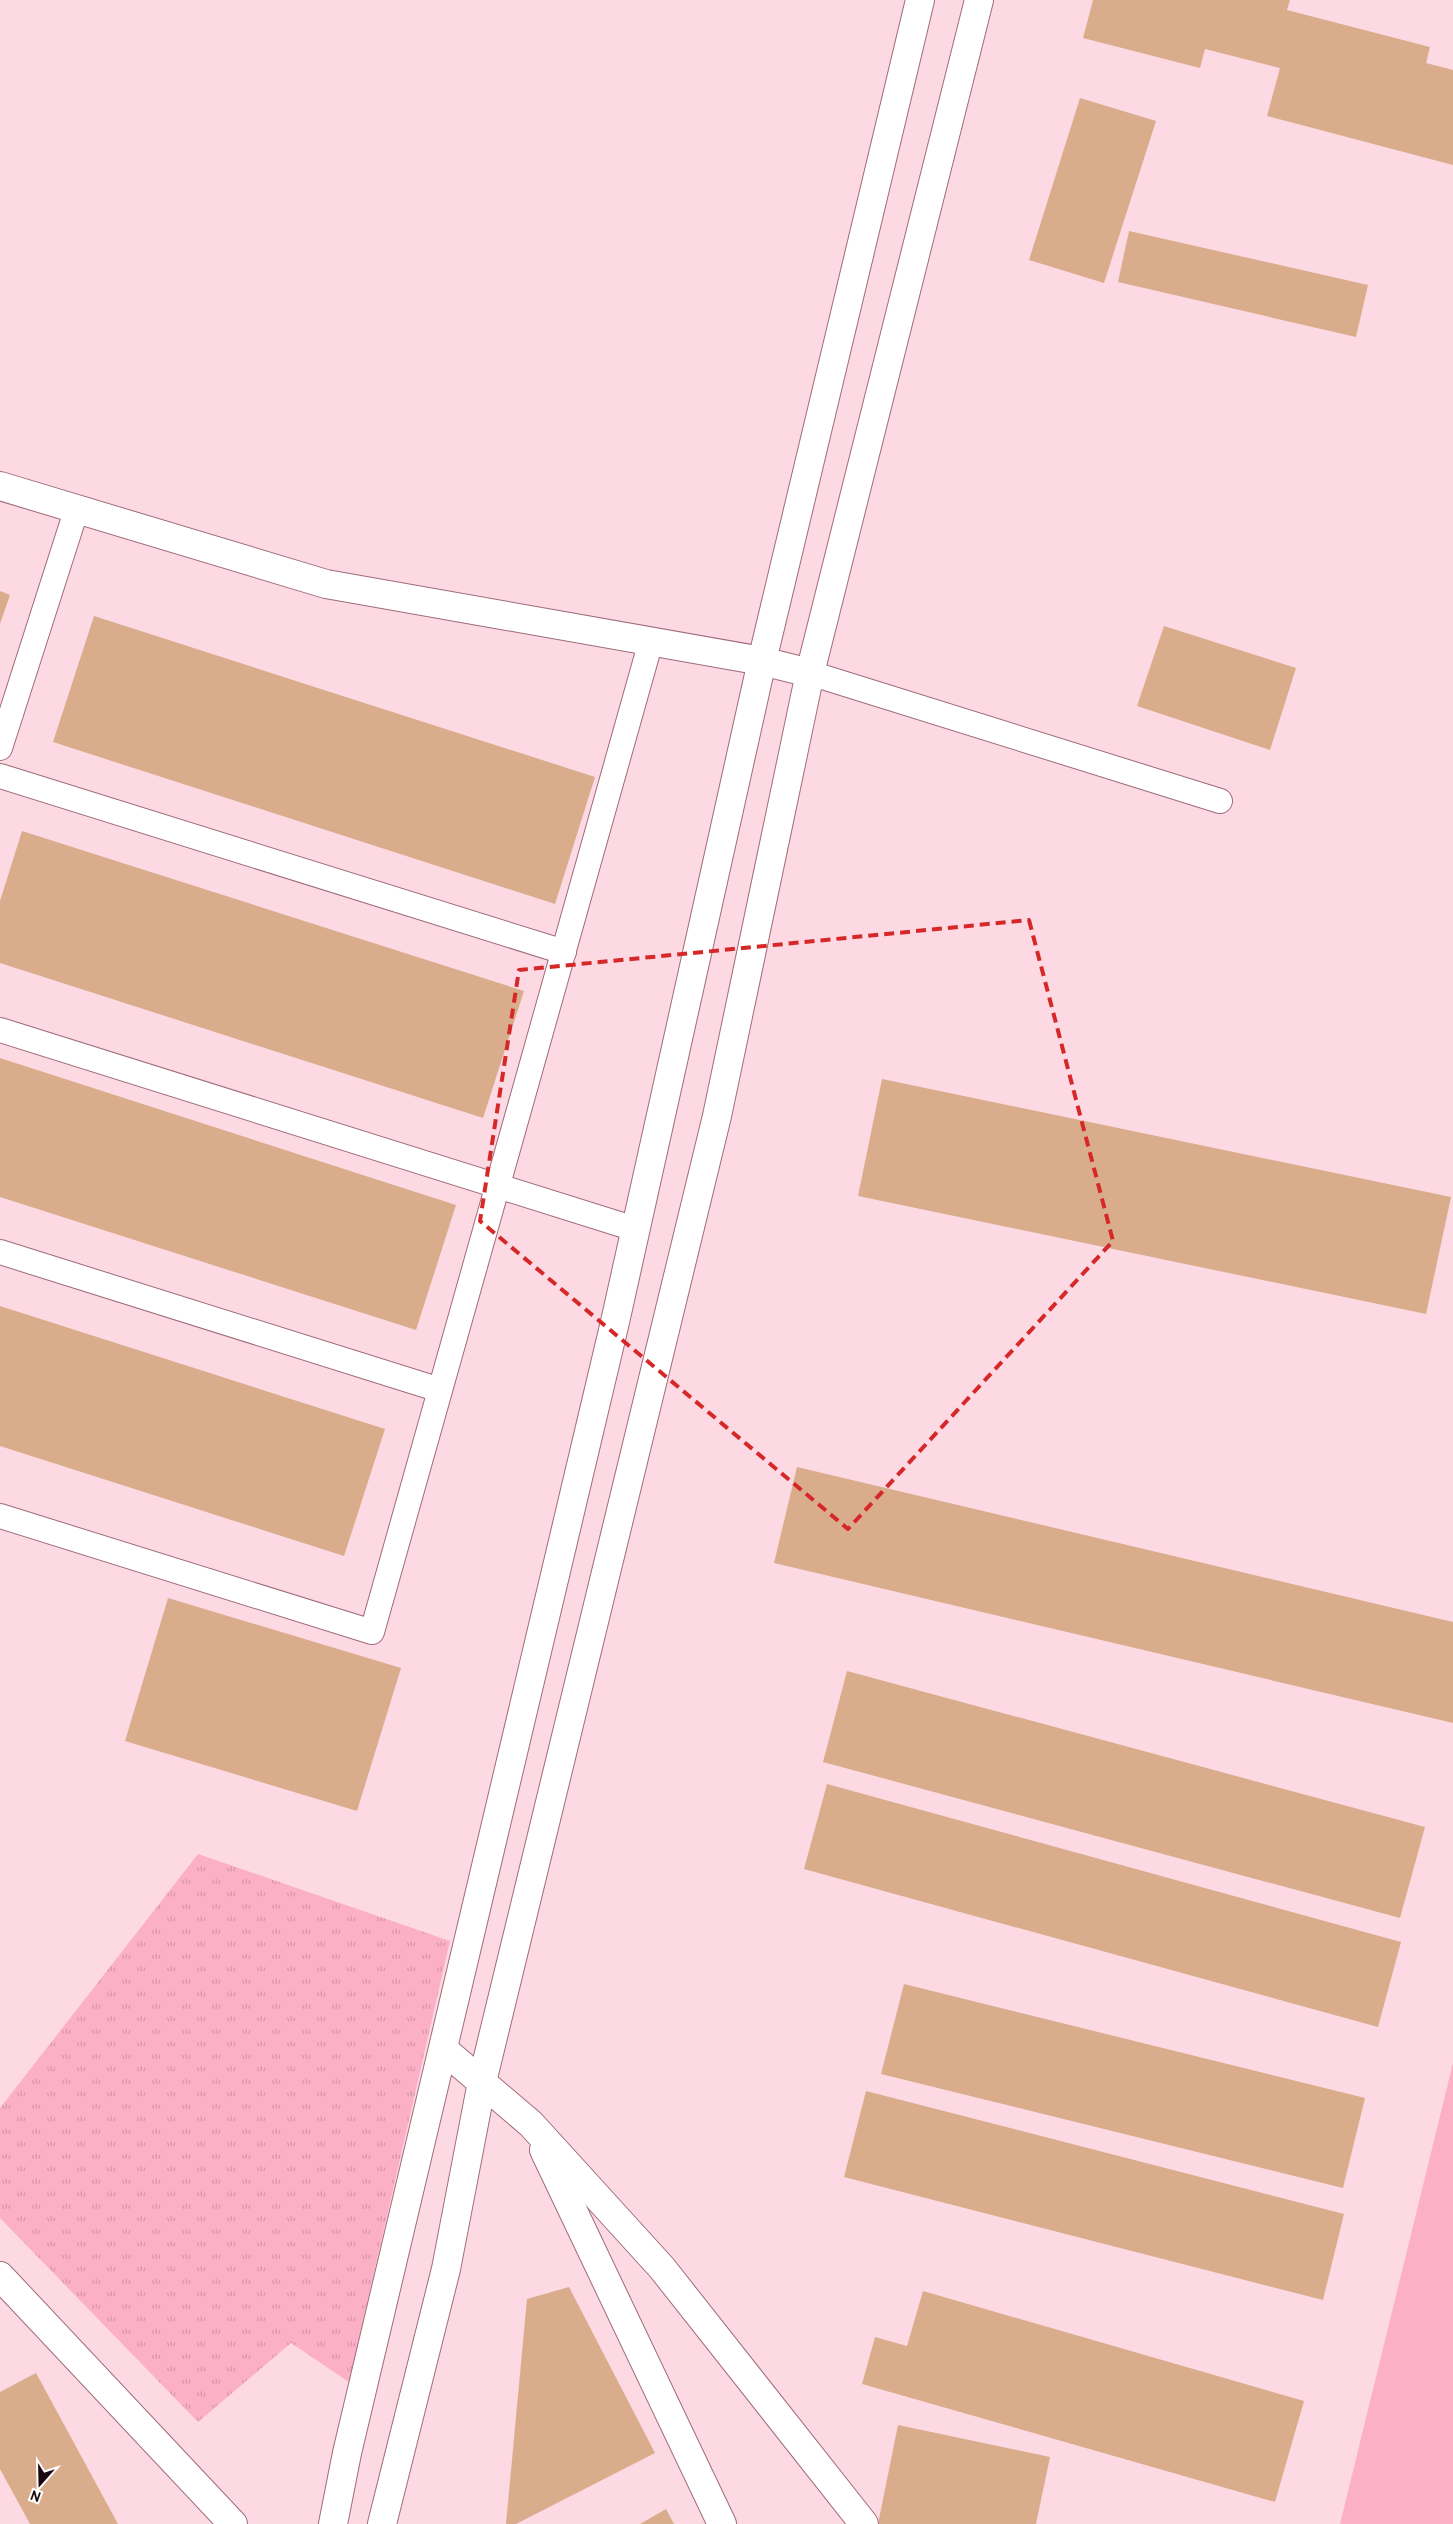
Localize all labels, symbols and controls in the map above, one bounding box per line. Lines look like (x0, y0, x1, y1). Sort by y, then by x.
north arrow (15, 2459, 65, 2509)
text: N (28, 2485, 44, 2505)

